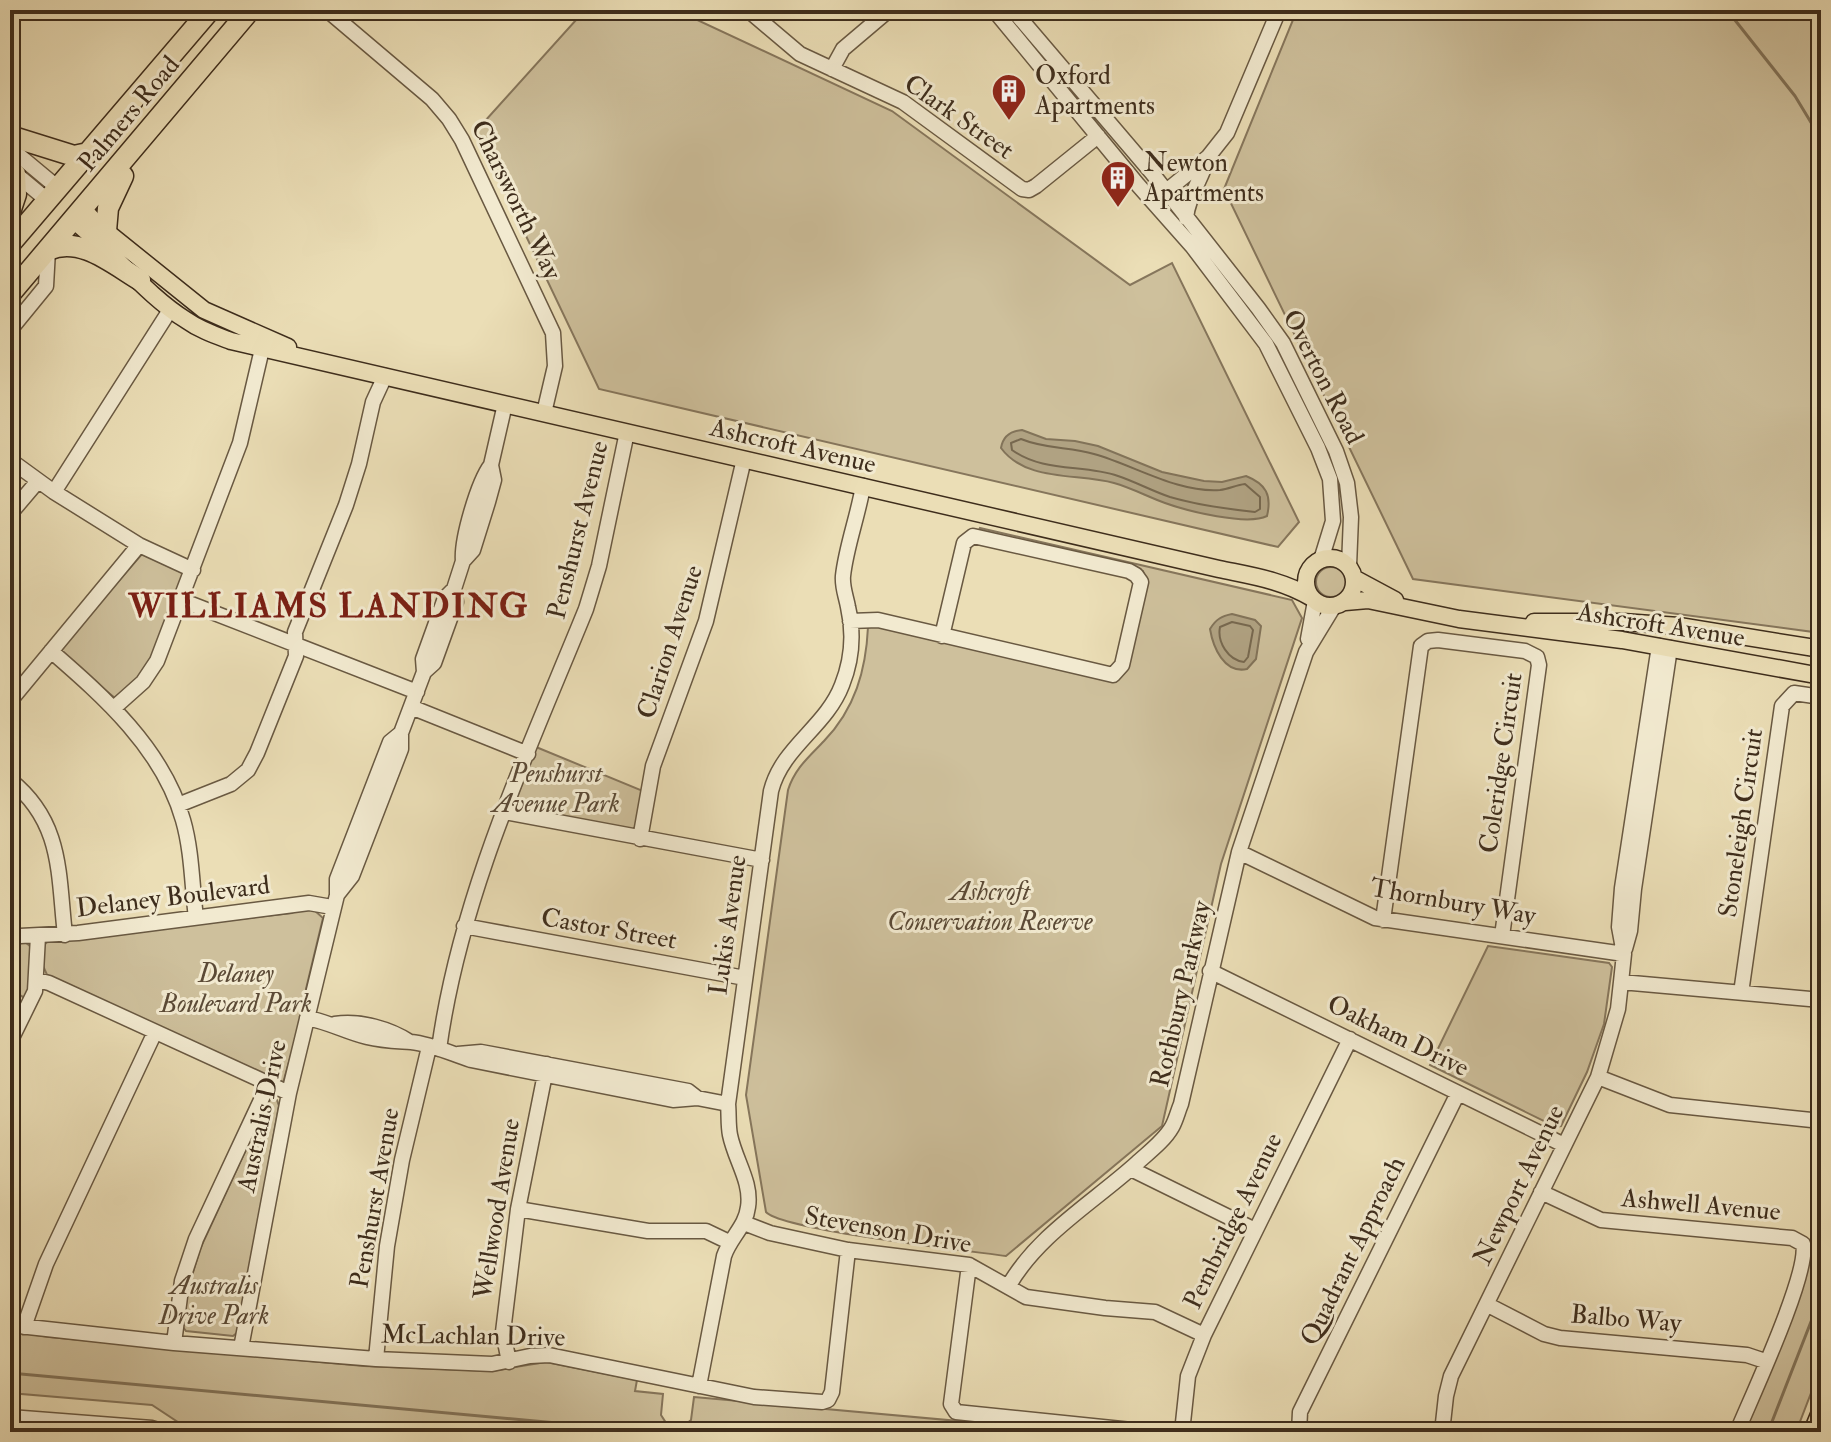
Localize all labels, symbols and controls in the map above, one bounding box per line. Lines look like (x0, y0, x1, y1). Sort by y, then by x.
street label: Palmers Road (71, 49, 187, 178)
place label: Oxford Apartments (1034, 60, 1155, 123)
street label: Clark Street (898, 68, 1020, 166)
building icon: Oxford Apartments (990, 72, 1028, 122)
street label: Charsworth Way (464, 115, 569, 286)
place label: Newton Apartments (1143, 147, 1264, 210)
building icon: Newton Apartments (1099, 159, 1137, 209)
street label: Overton Road (1275, 304, 1371, 450)
street label: Ashcroft Avenue (706, 411, 879, 481)
street label: Penshurst Avenue (540, 438, 616, 622)
street label: Clarion Avenue (630, 561, 710, 723)
district label: WILLIAMS LANDING (128, 585, 529, 628)
street label: Ashcroft Avenue (1574, 596, 1747, 654)
street label: Coleridge Circuit (1473, 671, 1529, 855)
street label: Stoneleigh Circuit (1712, 727, 1770, 919)
park label: Penshurst Avenue Park (489, 758, 620, 820)
street label: Lukis Avenue (702, 853, 754, 997)
street label: Delaney Boulevard (74, 869, 272, 925)
street label: Thornbury Way (1368, 872, 1539, 932)
park label: Ashcroft Conservation Reserve (887, 876, 1093, 938)
street label: Rothbury Parkway (1144, 897, 1218, 1090)
street label: Castor Street (539, 901, 679, 957)
park label: Delaney Boulevard Park (158, 958, 312, 1020)
street label: Oakham Drive (1322, 988, 1474, 1084)
street label: Australis Drive (230, 1037, 294, 1196)
street label: Newport Avenue (1466, 1100, 1573, 1271)
street label: Penshurst Avenue (343, 1105, 407, 1291)
street label: Wellwood Avenue (467, 1116, 527, 1303)
street label: Pembridge Avenue (1177, 1128, 1289, 1314)
street label: Quadrant Approach (1293, 1151, 1414, 1351)
street label: Ashwell Avenue (1619, 1182, 1782, 1228)
street label: Stevenson Drive (802, 1200, 974, 1260)
park label: Australis Drive Park (158, 1270, 269, 1332)
street label: Balbo Way (1569, 1298, 1683, 1340)
street label: McLachlan Drive (381, 1318, 566, 1354)

